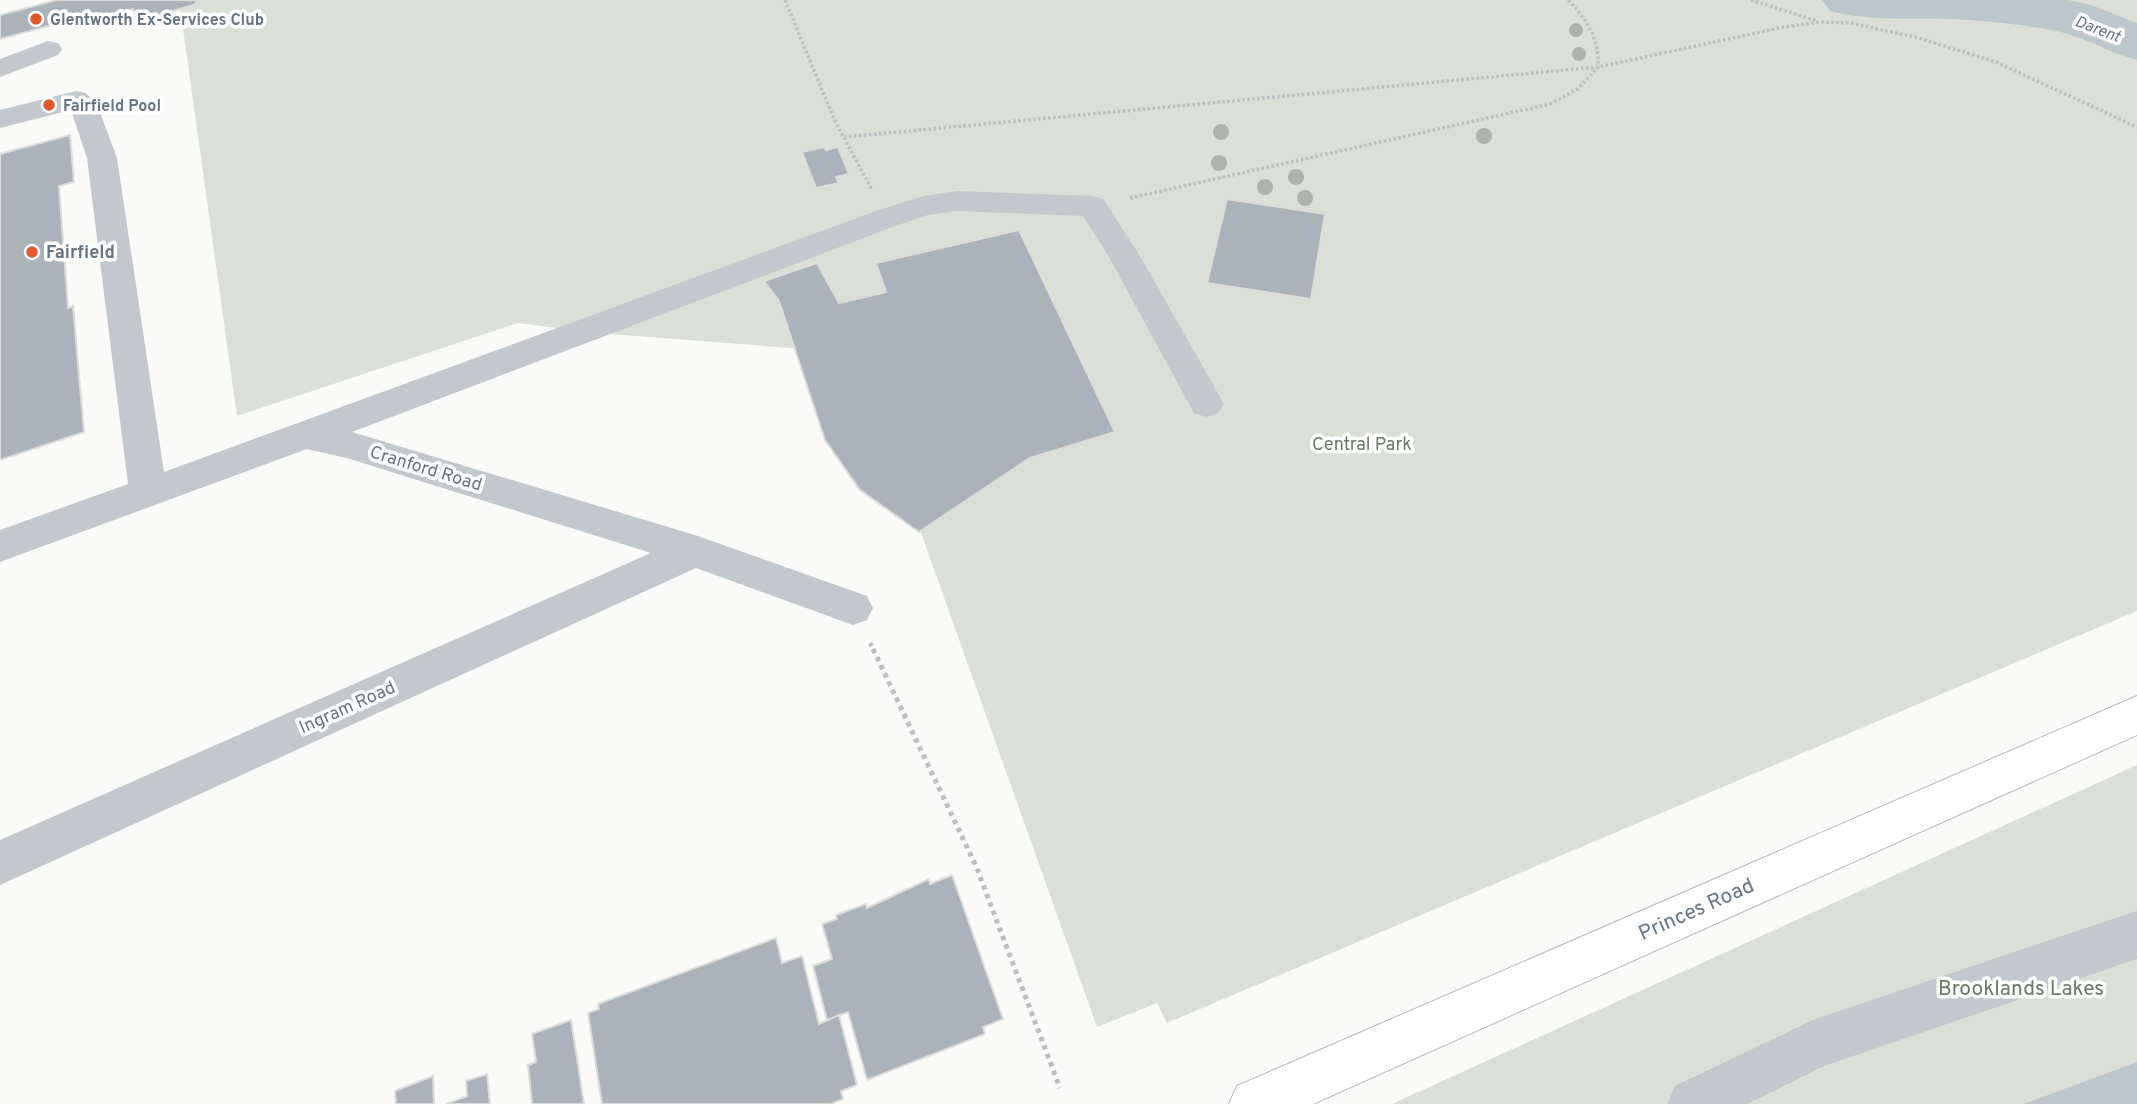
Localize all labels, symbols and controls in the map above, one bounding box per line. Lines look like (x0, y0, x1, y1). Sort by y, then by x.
marker: Glentworth Ex-Services Club (28, 11, 44, 27)
place label: Glentworth Ex-Services Club (50, 11, 264, 31)
water label: Darent (2072, 12, 2124, 48)
marker: Fairfield Pool (41, 97, 57, 113)
place label: Fairfield Pool (63, 97, 161, 117)
place label: Fairfield (46, 242, 115, 265)
marker: Fairfield (24, 244, 40, 260)
park label: Central Park (1312, 434, 1412, 457)
street label: Cranford Road (367, 441, 484, 497)
street label: Ingram Road (296, 677, 399, 740)
street label: Princes Road (1635, 873, 1759, 948)
park label: Brooklands Lakes (1938, 976, 2104, 1003)

